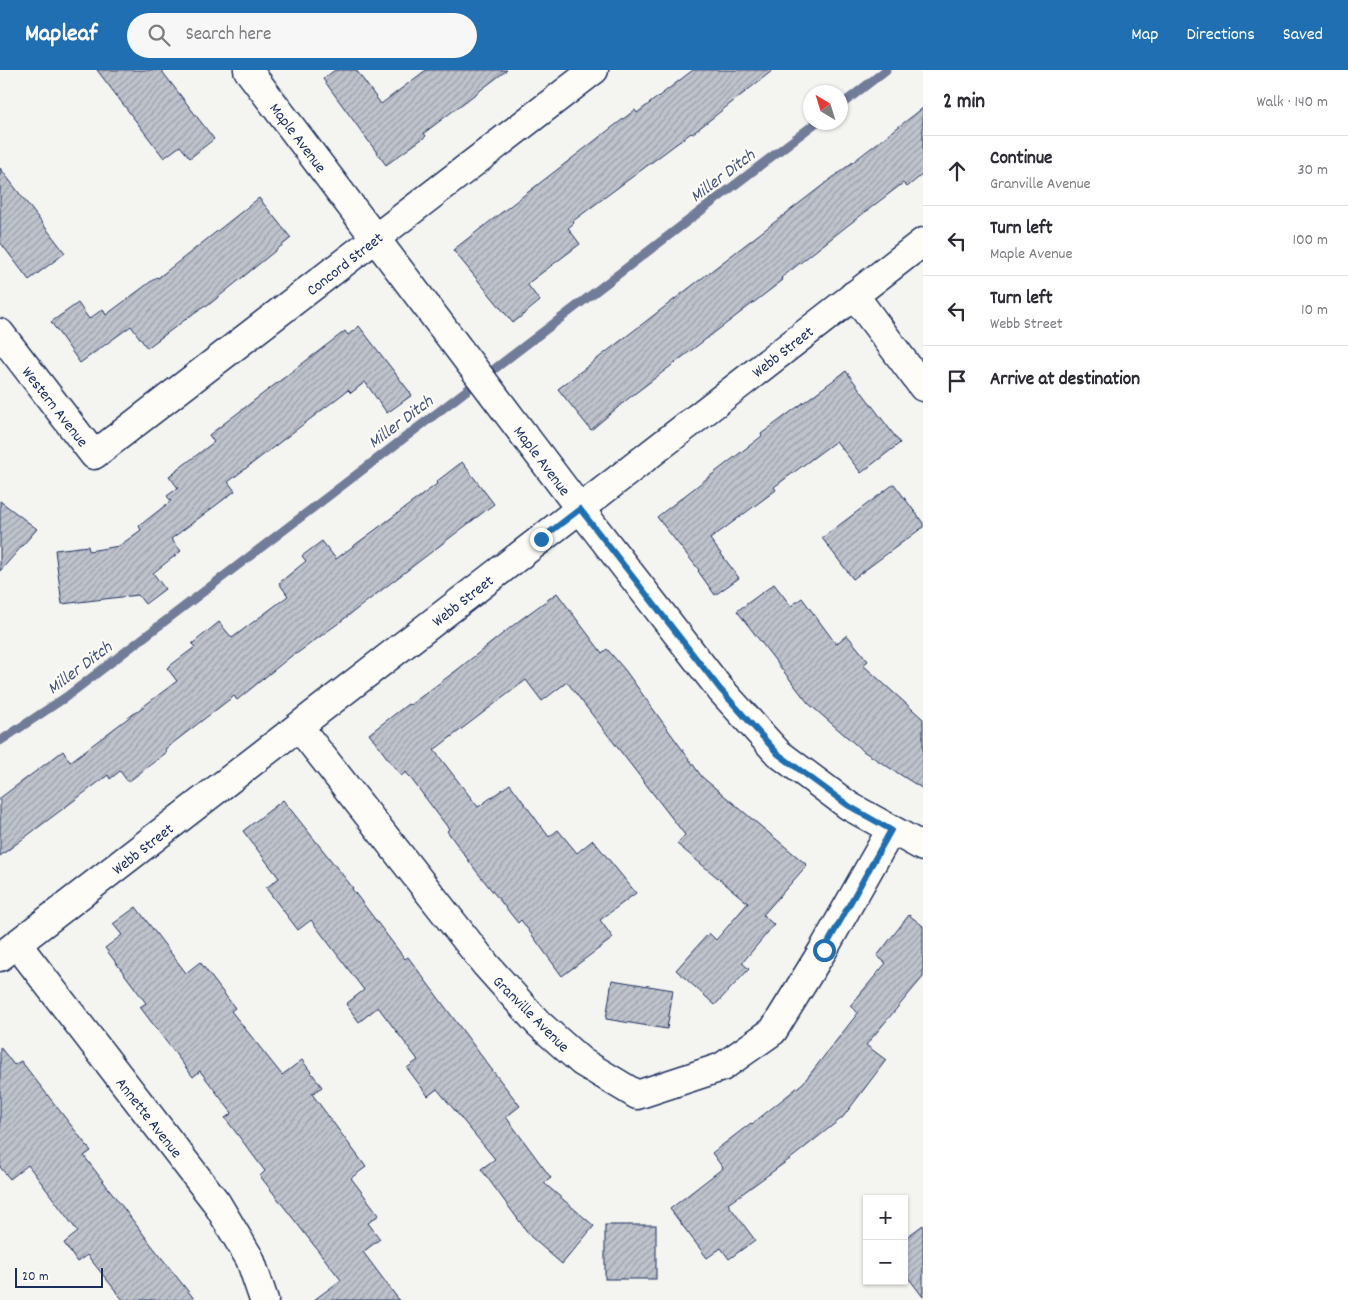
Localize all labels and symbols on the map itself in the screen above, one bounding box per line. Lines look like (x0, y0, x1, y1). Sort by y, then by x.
north arrow (803, 85, 848, 130)
street label: Maple Avenue (263, 99, 331, 178)
water label: Miller Ditch (686, 144, 762, 210)
street label: Concord Street (302, 228, 389, 302)
street label: Webb Street (748, 321, 819, 384)
street label: Western Avenue (15, 362, 93, 453)
water label: Miller Ditch (364, 390, 440, 456)
street label: Maple Avenue (507, 422, 575, 501)
route end (530, 528, 553, 551)
street label: Webb Street (428, 570, 499, 633)
water label: Miller Ditch (43, 636, 119, 702)
street label: Webb Street (108, 818, 179, 881)
route start (813, 939, 836, 962)
street label: Granville Avenue (487, 971, 574, 1058)
street label: Annette Avenue (109, 1073, 187, 1164)
scale bar (15, 1265, 102, 1288)

